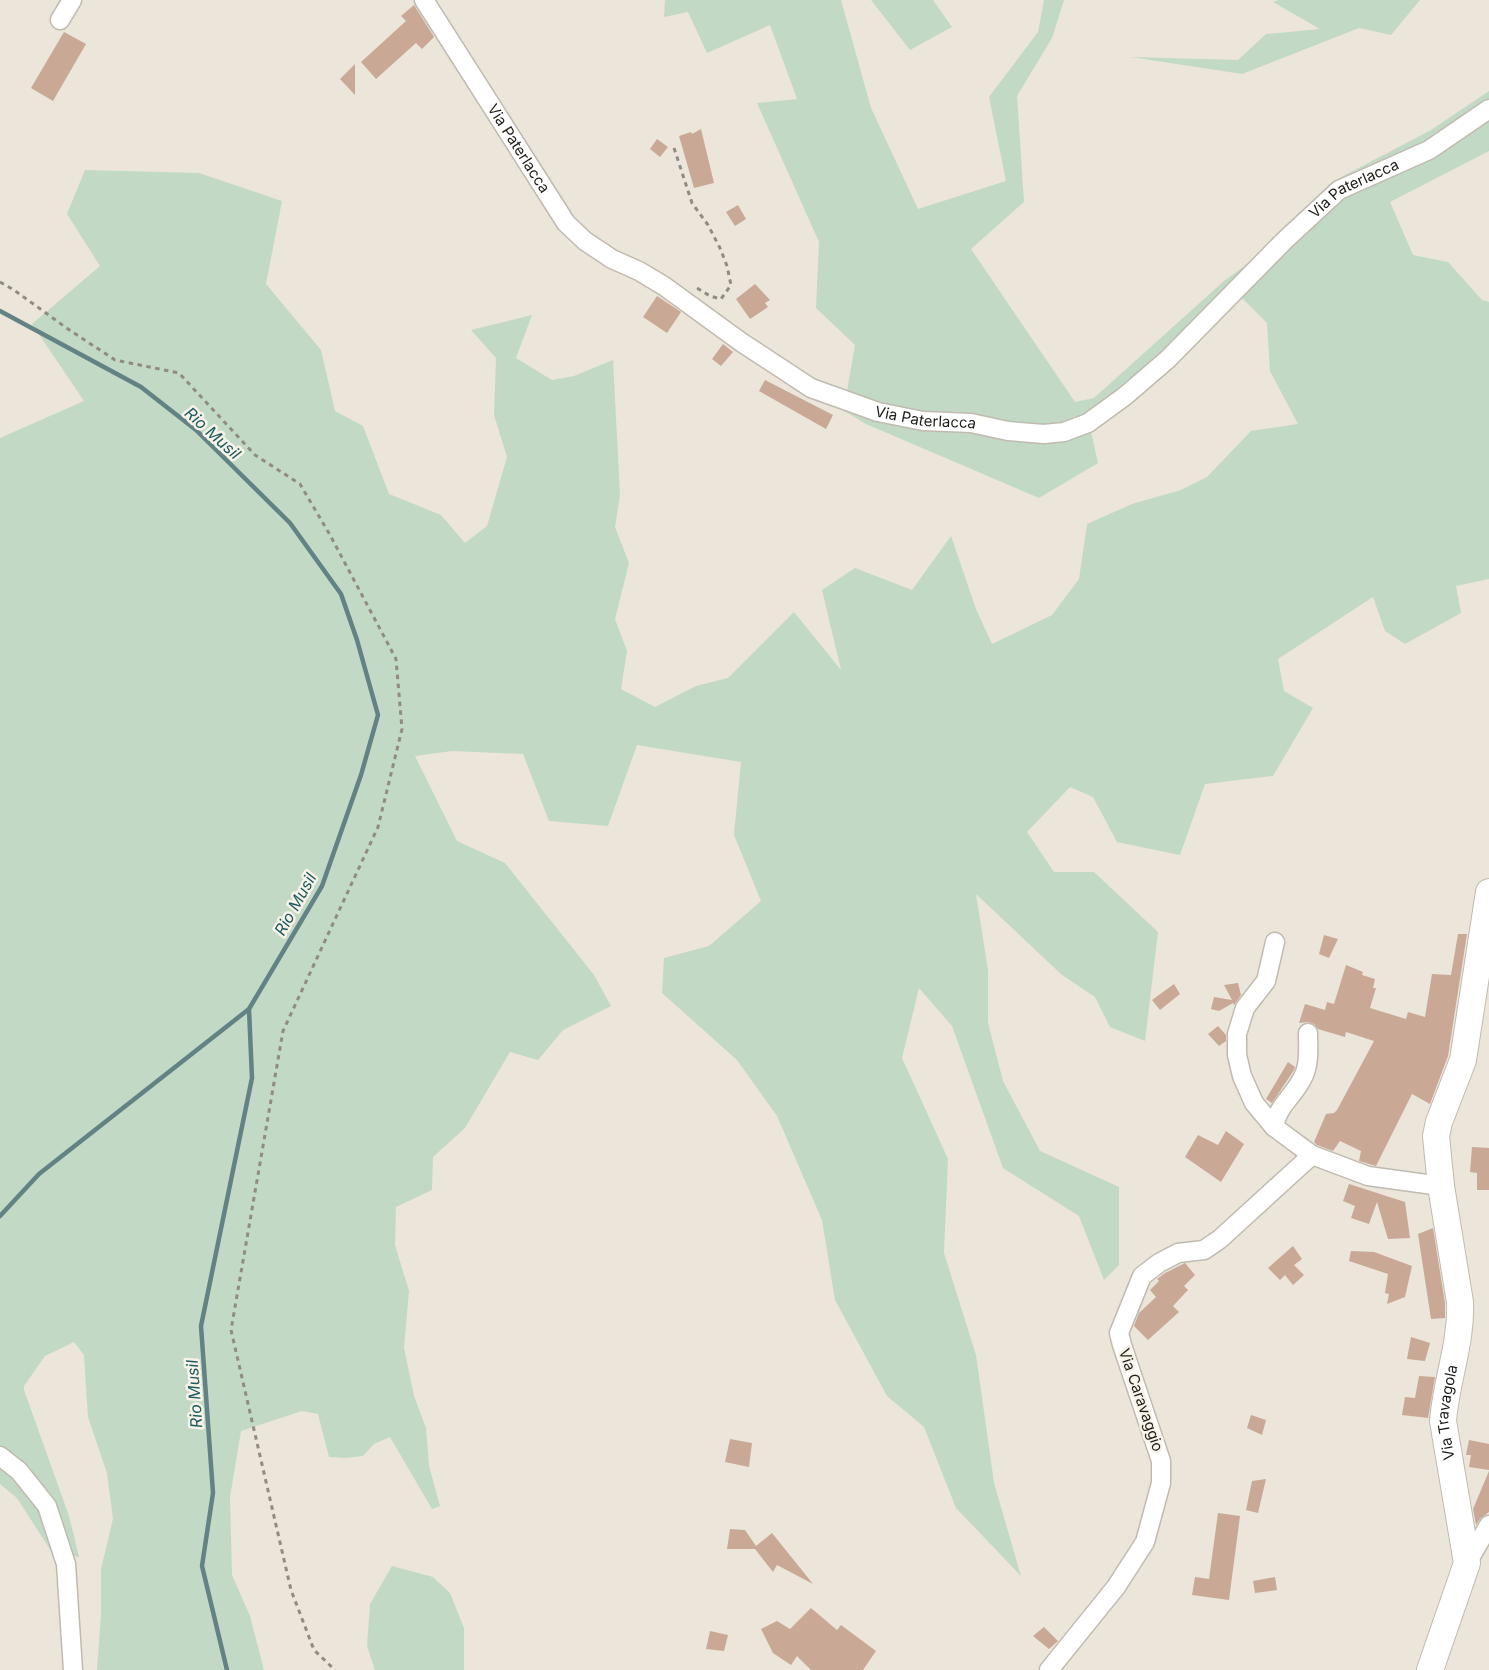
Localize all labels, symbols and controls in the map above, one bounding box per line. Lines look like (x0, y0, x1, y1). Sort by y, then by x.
street label: Via Paterlacca (484, 100, 554, 196)
street label: Via Paterlacca (1305, 155, 1402, 222)
street label: Via Paterlacca (873, 402, 978, 433)
water label: Rio Musil (181, 403, 245, 463)
water label: Rio Musil (270, 869, 320, 939)
street label: Via Caravaggio (1115, 1346, 1168, 1454)
water label: Rio Musil (182, 1359, 206, 1429)
street label: Via Travagola (1433, 1363, 1461, 1462)

